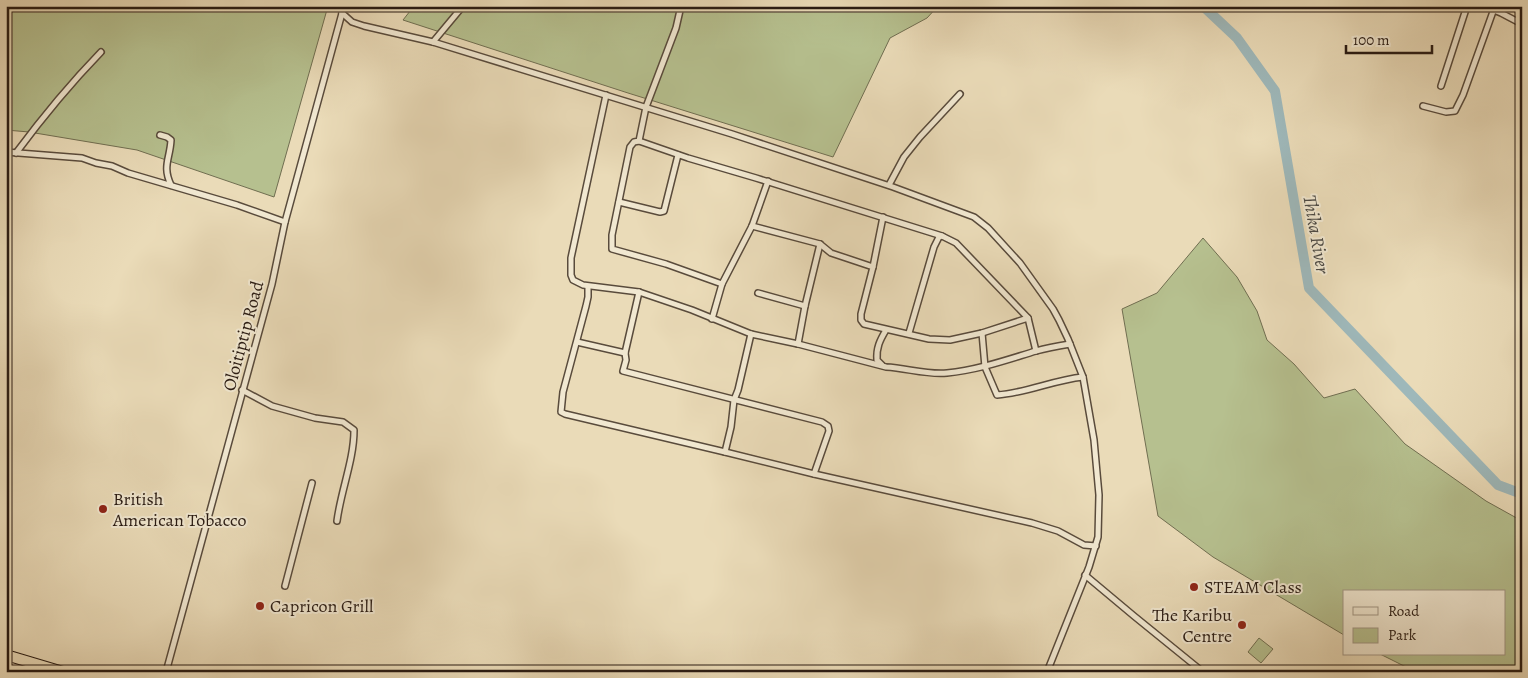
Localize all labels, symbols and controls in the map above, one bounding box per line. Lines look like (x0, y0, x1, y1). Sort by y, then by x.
scale bar (1346, 22, 1432, 54)
text: 100 m (1353, 30, 1390, 50)
water label: Thika River (1296, 193, 1336, 277)
street label: Oloitiptip Road (217, 278, 269, 394)
place label: British American Tobacco (112, 487, 246, 532)
marker: British American Tobacco (97, 503, 109, 515)
place label: STEAM Class (1204, 575, 1302, 599)
marker: STEAM Class (1188, 581, 1200, 593)
legend (1343, 590, 1506, 656)
place label: Capricon Grill (270, 594, 374, 618)
marker: Capricon Grill (254, 600, 266, 612)
text: Road (1388, 601, 1420, 621)
place label: The Karibu Centre (1152, 603, 1232, 648)
marker: The Karibu Centre (1236, 619, 1248, 631)
text: Park (1388, 625, 1417, 645)

